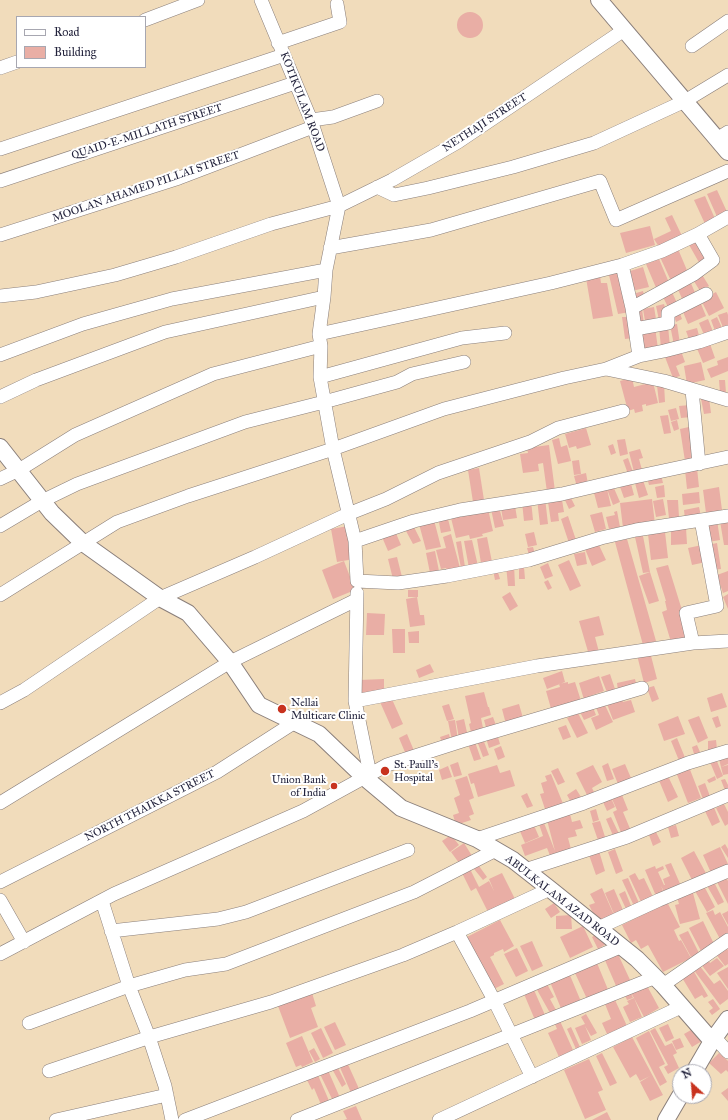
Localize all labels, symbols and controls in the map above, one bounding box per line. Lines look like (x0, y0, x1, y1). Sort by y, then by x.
legend (16, 16, 146, 68)
text: Road (54, 25, 80, 39)
text: Building (54, 45, 96, 59)
street label: KOTIKULAM ROAD (277, 50, 327, 154)
street label: NETHAJI STREET (440, 91, 530, 155)
street label: QUAID-E-MILLATH STREET (70, 101, 224, 163)
street label: MOOLAN AHAMED PILLAI STREET (51, 149, 241, 225)
place label: Nellai Multicare Clinic (291, 696, 365, 722)
marker: Nellai Multicare Clinic (276, 703, 288, 715)
place label: St. Paull's Hospital (394, 758, 438, 784)
marker: St. Paull's Hospital (379, 765, 391, 777)
street label: NORTH THAIKKA STREET (83, 767, 217, 845)
place label: Union Bank of India (272, 773, 326, 799)
marker: Union Bank of India (329, 781, 339, 791)
street label: ABULKALAM AZAD ROAD (502, 852, 622, 950)
north arrow (672, 1064, 712, 1104)
text: N (680, 1066, 694, 1082)

